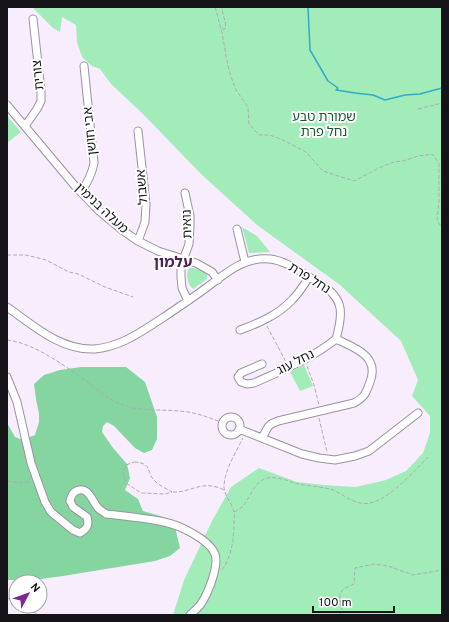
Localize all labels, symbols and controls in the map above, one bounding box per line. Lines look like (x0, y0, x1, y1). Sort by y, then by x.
street label: צורית (29, 59, 49, 91)
street label: אבי חושן (80, 106, 102, 156)
park label: שמורת טבע נחל פרת (292, 110, 356, 141)
street label: אשבול (133, 169, 153, 205)
street label: מעלה בנימין (71, 180, 131, 238)
street label: נואית (179, 209, 197, 239)
district label: עלמון (154, 254, 192, 273)
street label: נחל פרת (285, 260, 333, 298)
street label: נחל עוג (275, 347, 317, 379)
north arrow (8, 574, 48, 614)
text: N (27, 581, 43, 596)
scale bar (313, 588, 394, 614)
text: 100 m (319, 595, 352, 611)

